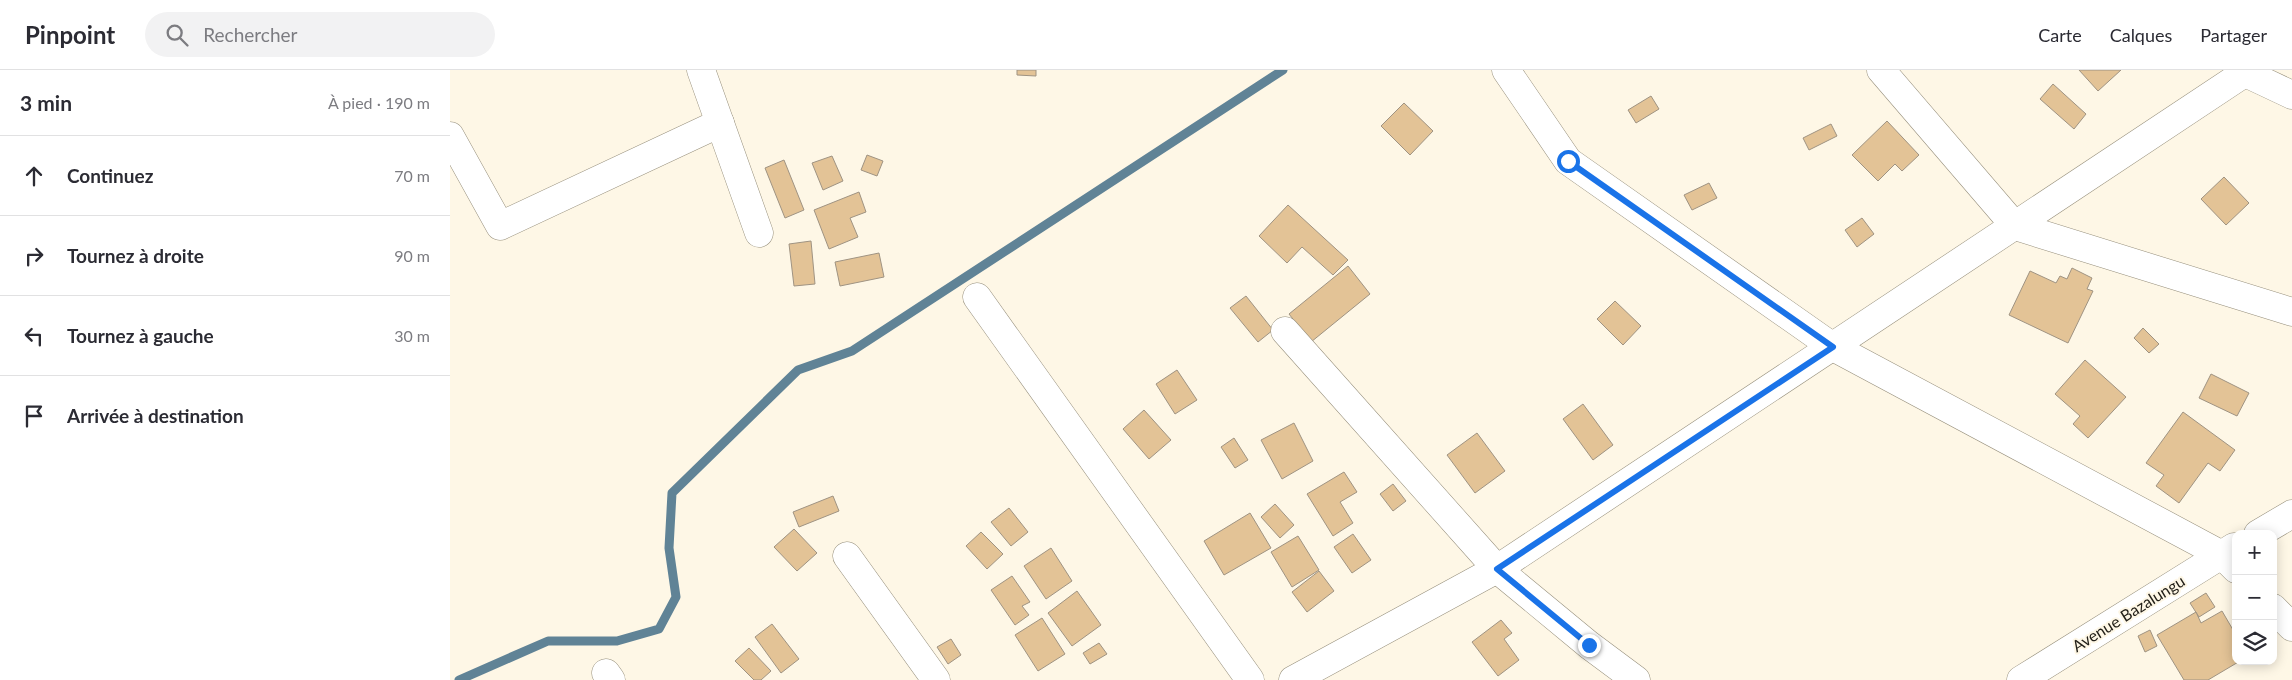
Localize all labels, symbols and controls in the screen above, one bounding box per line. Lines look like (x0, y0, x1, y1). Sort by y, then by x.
search box (145, 12, 495, 57)
text: Pinpoint (25, 20, 115, 49)
icon: search (163, 21, 191, 49)
text: Rechercher (203, 23, 297, 46)
text: Carte (2038, 24, 2082, 46)
text: Calques (2110, 24, 2172, 46)
text: Partager (2200, 24, 2267, 46)
text: 3 min (20, 90, 72, 115)
text: À pied · 190 m (328, 93, 430, 112)
route start (1557, 150, 1580, 173)
icon: ahead (20, 162, 48, 190)
text: Continuez (67, 164, 153, 187)
text: 70 m (394, 166, 430, 185)
icon: right (20, 242, 48, 270)
text: Tournez à droite (67, 244, 204, 267)
text: 90 m (394, 246, 430, 265)
icon: left (20, 322, 48, 350)
text: Tournez à gauche (67, 324, 214, 347)
text: 30 m (394, 326, 430, 345)
icon: arrive (20, 402, 48, 430)
text: Arrivée à destination (67, 404, 244, 427)
map controls (2232, 530, 2277, 665)
button: + (2232, 530, 2277, 575)
street label: Avenue Bazalungu (2068, 571, 2188, 655)
button: − (2232, 575, 2277, 620)
button: layers (2232, 620, 2277, 665)
route end (1578, 634, 1601, 657)

